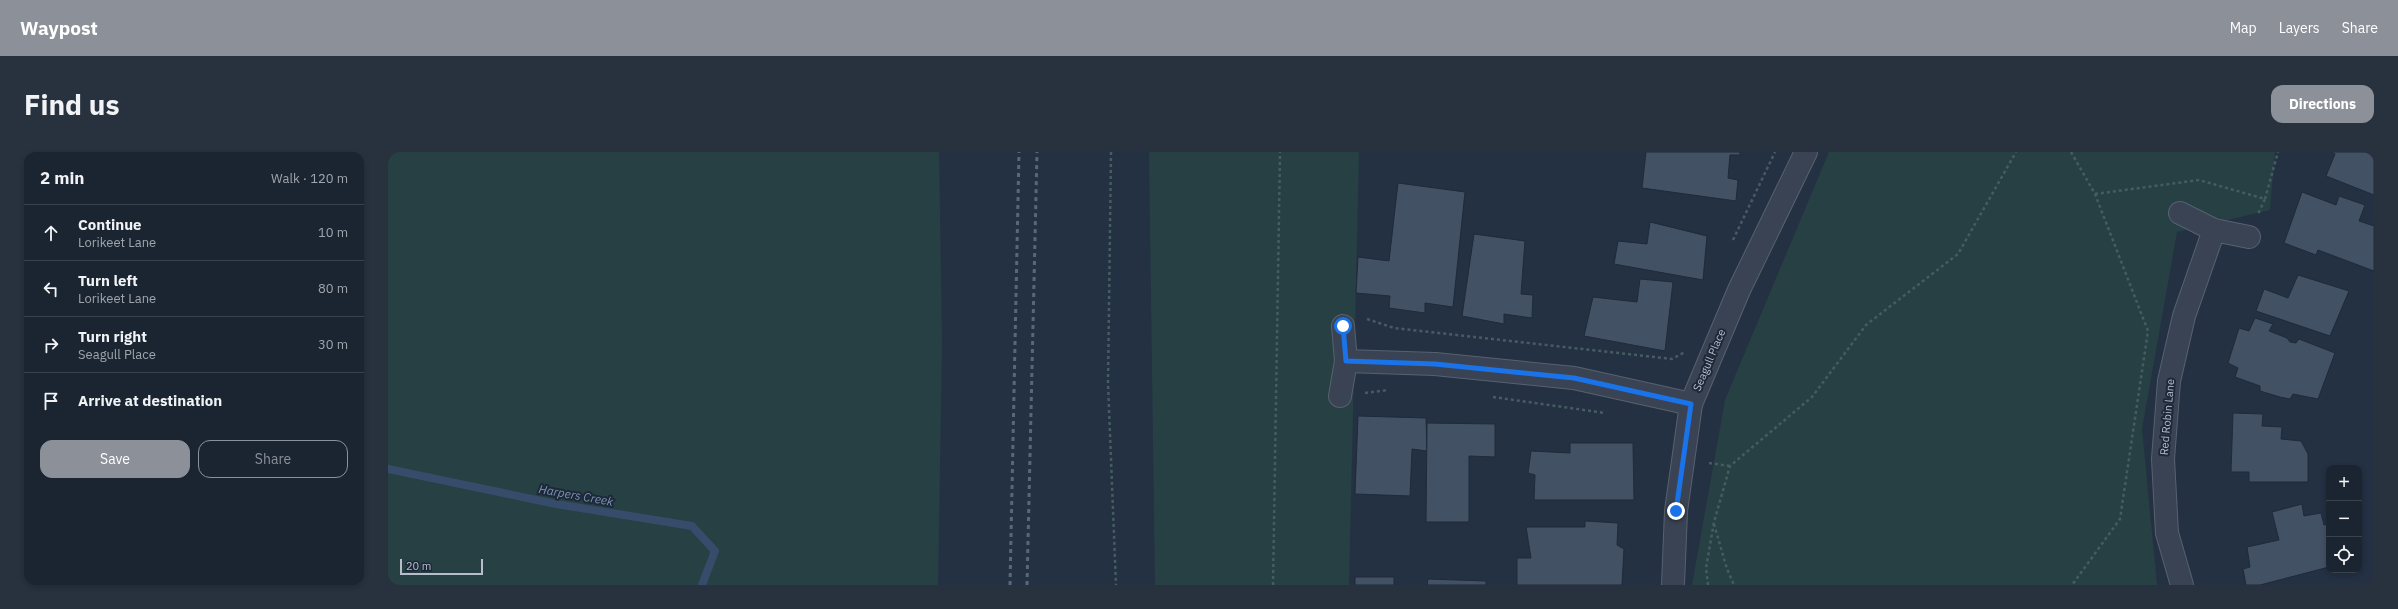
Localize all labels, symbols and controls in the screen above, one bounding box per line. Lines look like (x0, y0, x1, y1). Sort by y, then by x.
text: Waypost (20, 16, 98, 40)
text: Map (2230, 19, 2257, 37)
text: Layers (2279, 19, 2320, 37)
text: Share (2342, 19, 2378, 37)
button: Directions (2271, 85, 2374, 123)
text: Find us (24, 86, 120, 123)
text: 2 min (40, 167, 84, 189)
text: Walk · 120 m (271, 170, 348, 187)
text: Continue (78, 215, 142, 234)
icon: ahead (40, 222, 62, 244)
text: 10 m (318, 224, 348, 241)
text: Lorikeet Lane (78, 234, 156, 251)
text: Turn left (78, 271, 138, 290)
icon: left (40, 278, 62, 300)
text: 80 m (318, 280, 348, 297)
text: Lorikeet Lane (78, 290, 156, 307)
route start (1334, 317, 1352, 335)
text: Turn right (78, 327, 147, 346)
street label: Seagull Place (1690, 327, 1728, 393)
icon: right (40, 334, 62, 356)
text: 30 m (318, 336, 348, 353)
text: Seagull Place (78, 346, 156, 363)
street label: Red Robin Lane (2157, 378, 2177, 456)
icon: arrive (40, 390, 62, 412)
text: Arrive at destination (78, 391, 222, 410)
button: Save (40, 440, 190, 478)
button: Share (198, 440, 348, 478)
map controls (2326, 465, 2362, 573)
button: + (2326, 465, 2362, 501)
water label: Harpers Creek (538, 481, 615, 509)
button: − (2326, 501, 2362, 537)
route end (1667, 502, 1685, 520)
button: locate (2326, 537, 2362, 573)
scale bar (400, 557, 483, 576)
text: 20 m (406, 559, 431, 573)

